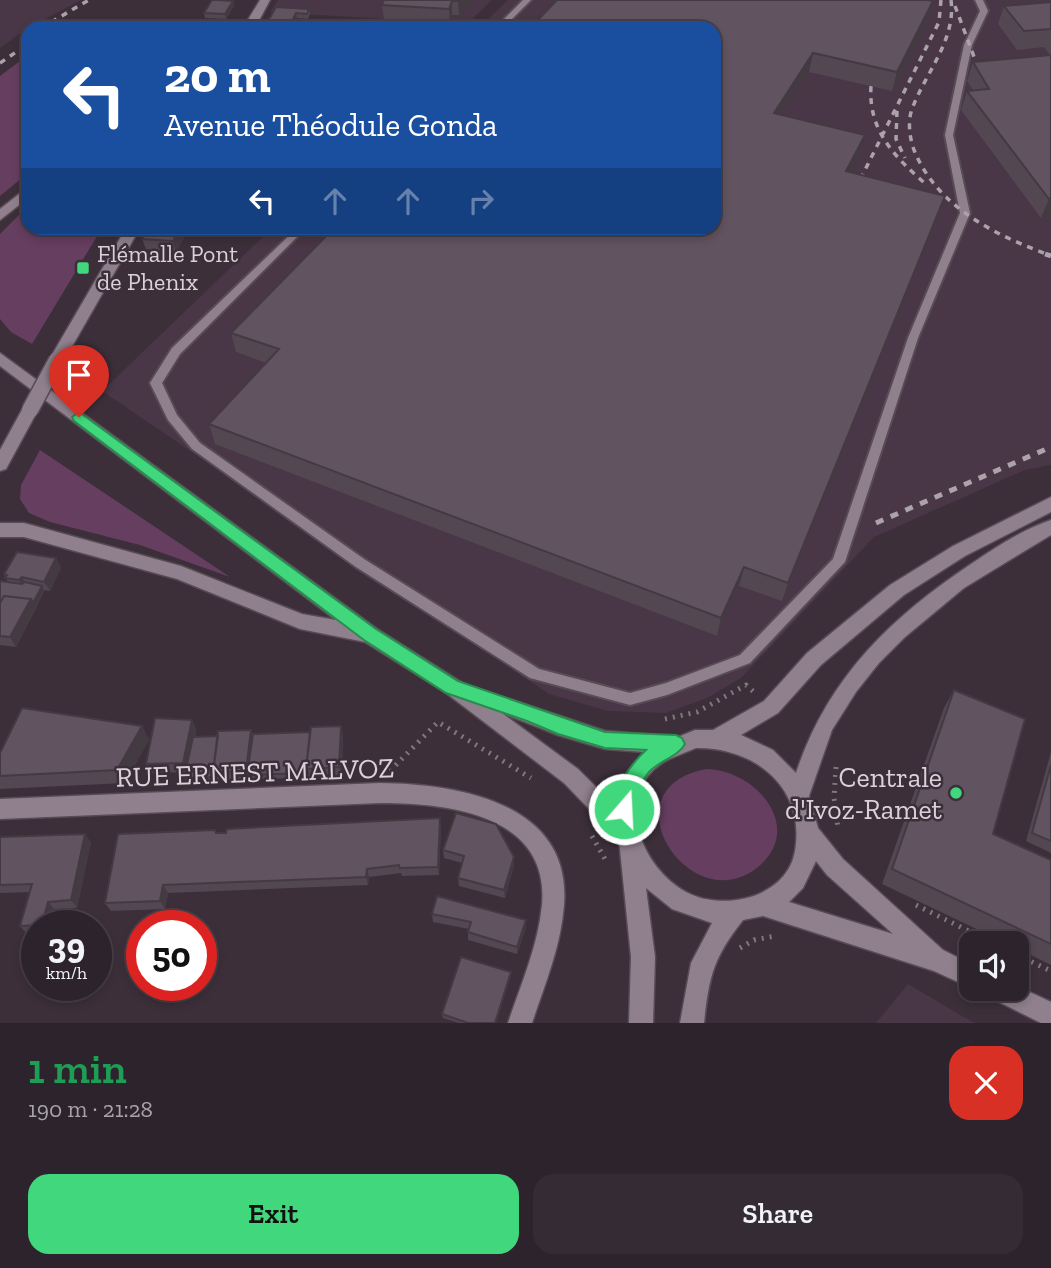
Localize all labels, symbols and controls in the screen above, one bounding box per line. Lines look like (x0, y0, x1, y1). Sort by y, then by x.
text: 20 m (164, 46, 271, 105)
icon: left (49, 49, 140, 140)
text: Avenue Théodule Gonda (164, 106, 498, 144)
icon: left (243, 182, 281, 220)
icon: ahead (316, 182, 354, 220)
icon: ahead (389, 182, 427, 220)
icon: right (462, 182, 500, 220)
place label: Flémalle Pont de Phenix (97, 239, 238, 296)
marker: Flémalle Pont de Phenix (75, 260, 91, 276)
pin (49, 345, 109, 417)
icon: arrive (60, 356, 98, 394)
street label: RUE ERNEST MALVOZ (115, 751, 395, 794)
place label: Centrale d'Ivoz-Ramet (785, 761, 943, 826)
position arrow (587, 772, 661, 846)
marker: Centrale d'Ivoz-Ramet (948, 785, 964, 801)
speed limit sign: 50 (126, 910, 217, 1001)
text: 39 (48, 925, 85, 967)
map controls (959, 931, 1029, 1001)
button: sound (959, 931, 1029, 1001)
text: km/h (46, 962, 87, 984)
text: 1 min (28, 1043, 127, 1094)
button: close (949, 1046, 1023, 1120)
text: 190 m · 21:28 (28, 1095, 153, 1123)
button: Exit (28, 1174, 519, 1254)
button: Share (533, 1174, 1023, 1254)

